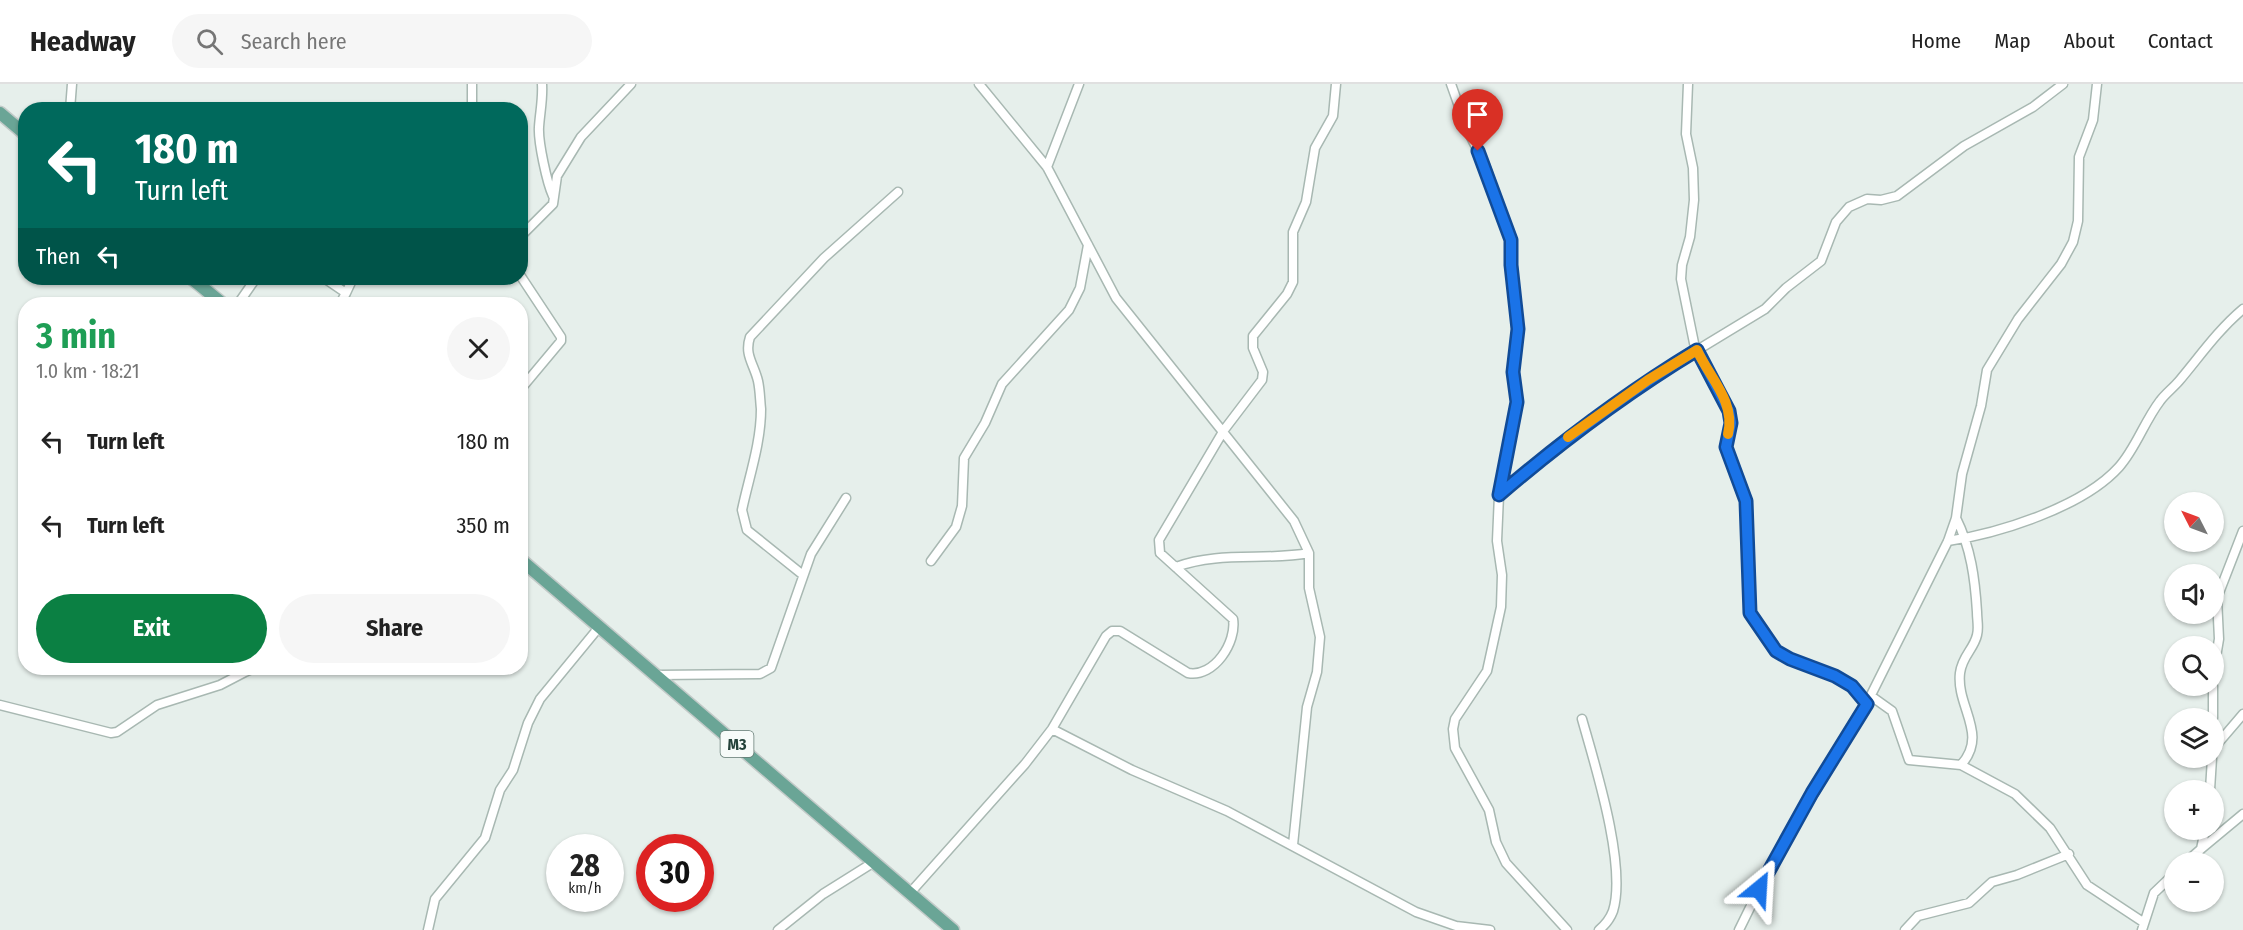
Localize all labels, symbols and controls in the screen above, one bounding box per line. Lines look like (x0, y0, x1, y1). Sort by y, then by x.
search box (172, 14, 592, 68)
text: Headway (30, 25, 136, 58)
icon: search (193, 25, 226, 58)
text: Search here (241, 28, 347, 55)
text: Home (1911, 28, 1961, 54)
text: Map (1994, 28, 2031, 54)
text: About (2064, 28, 2115, 54)
text: Contact (2148, 28, 2213, 54)
pin (1452, 89, 1503, 151)
icon: arrive (1461, 98, 1494, 131)
text: 180 m (135, 124, 239, 174)
icon: left (36, 126, 114, 204)
text: Turn left (135, 175, 228, 207)
icon: left (92, 240, 125, 273)
text: Then (36, 243, 80, 270)
text: 3 min (36, 314, 116, 358)
button: close (447, 317, 510, 380)
text: 1.0 km · 18:21 (36, 359, 139, 383)
icon: left (36, 425, 69, 458)
text: Turn left (87, 428, 165, 455)
text: 180 m (457, 428, 510, 455)
north arrow (2164, 492, 2224, 552)
map controls (2164, 492, 2224, 912)
icon: left (36, 509, 69, 542)
text: Turn left (87, 512, 165, 539)
text: 350 m (456, 512, 510, 539)
button: sound (2164, 564, 2224, 624)
button: Exit (36, 594, 267, 663)
button: Share (279, 594, 510, 663)
button: search (2164, 636, 2224, 696)
button: layers (2164, 708, 2224, 768)
road number: M3 (720, 731, 754, 757)
button: + (2164, 780, 2224, 840)
speed limit sign: 30 (636, 834, 714, 912)
text: 28 (570, 848, 600, 884)
button: − (2164, 852, 2224, 912)
position arrow (1727, 857, 1791, 921)
text: km/h (568, 879, 602, 897)

